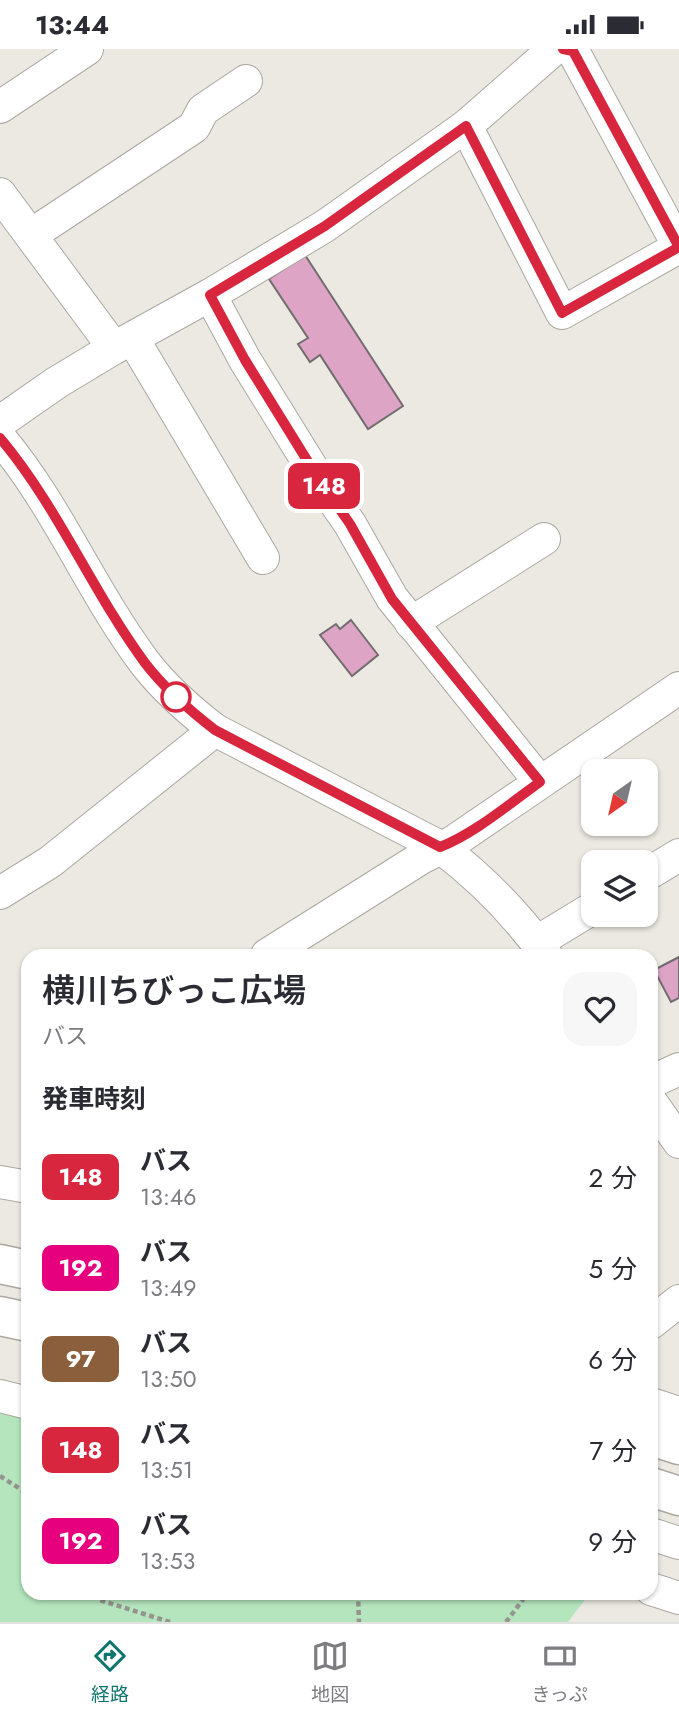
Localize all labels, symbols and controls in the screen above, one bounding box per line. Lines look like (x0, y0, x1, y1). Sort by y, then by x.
text: 13:44 (35, 6, 109, 44)
line badge: 148 (284, 463, 364, 509)
text: 148 (302, 468, 346, 503)
unlabelled marker (161, 682, 191, 712)
north arrow (581, 759, 658, 837)
map controls (581, 759, 658, 927)
button: layers (581, 850, 658, 927)
text: 横川ちびっこ広場 (42, 967, 306, 1014)
button: heart (563, 972, 637, 1046)
text: バス (42, 1019, 88, 1053)
text: 発車時刻 (42, 1080, 146, 1118)
text: バス (140, 1142, 192, 1180)
text: 148 (58, 1159, 103, 1194)
text: 2 分 (588, 1159, 637, 1197)
text: 13:46 (140, 1180, 196, 1214)
text: バス (140, 1233, 192, 1271)
text: 192 (58, 1250, 103, 1285)
text: 5 分 (589, 1250, 637, 1288)
text: 13:49 (140, 1271, 196, 1305)
text: バス (140, 1324, 192, 1362)
text: 97 (66, 1341, 95, 1376)
text: 6 分 (588, 1341, 637, 1379)
text: 13:50 (140, 1362, 197, 1396)
text: バス (140, 1415, 192, 1453)
text: 148 (58, 1432, 103, 1467)
text: 7 分 (590, 1432, 637, 1470)
text: 13:51 (140, 1453, 193, 1487)
text: バス (140, 1506, 192, 1544)
text: 192 (58, 1523, 103, 1558)
text: 9 分 (588, 1523, 637, 1561)
text: 13:53 (140, 1544, 195, 1578)
tab: 経路 (91, 1637, 129, 1708)
tab: 地図 (311, 1637, 349, 1708)
tab: きっぷ (532, 1637, 588, 1708)

